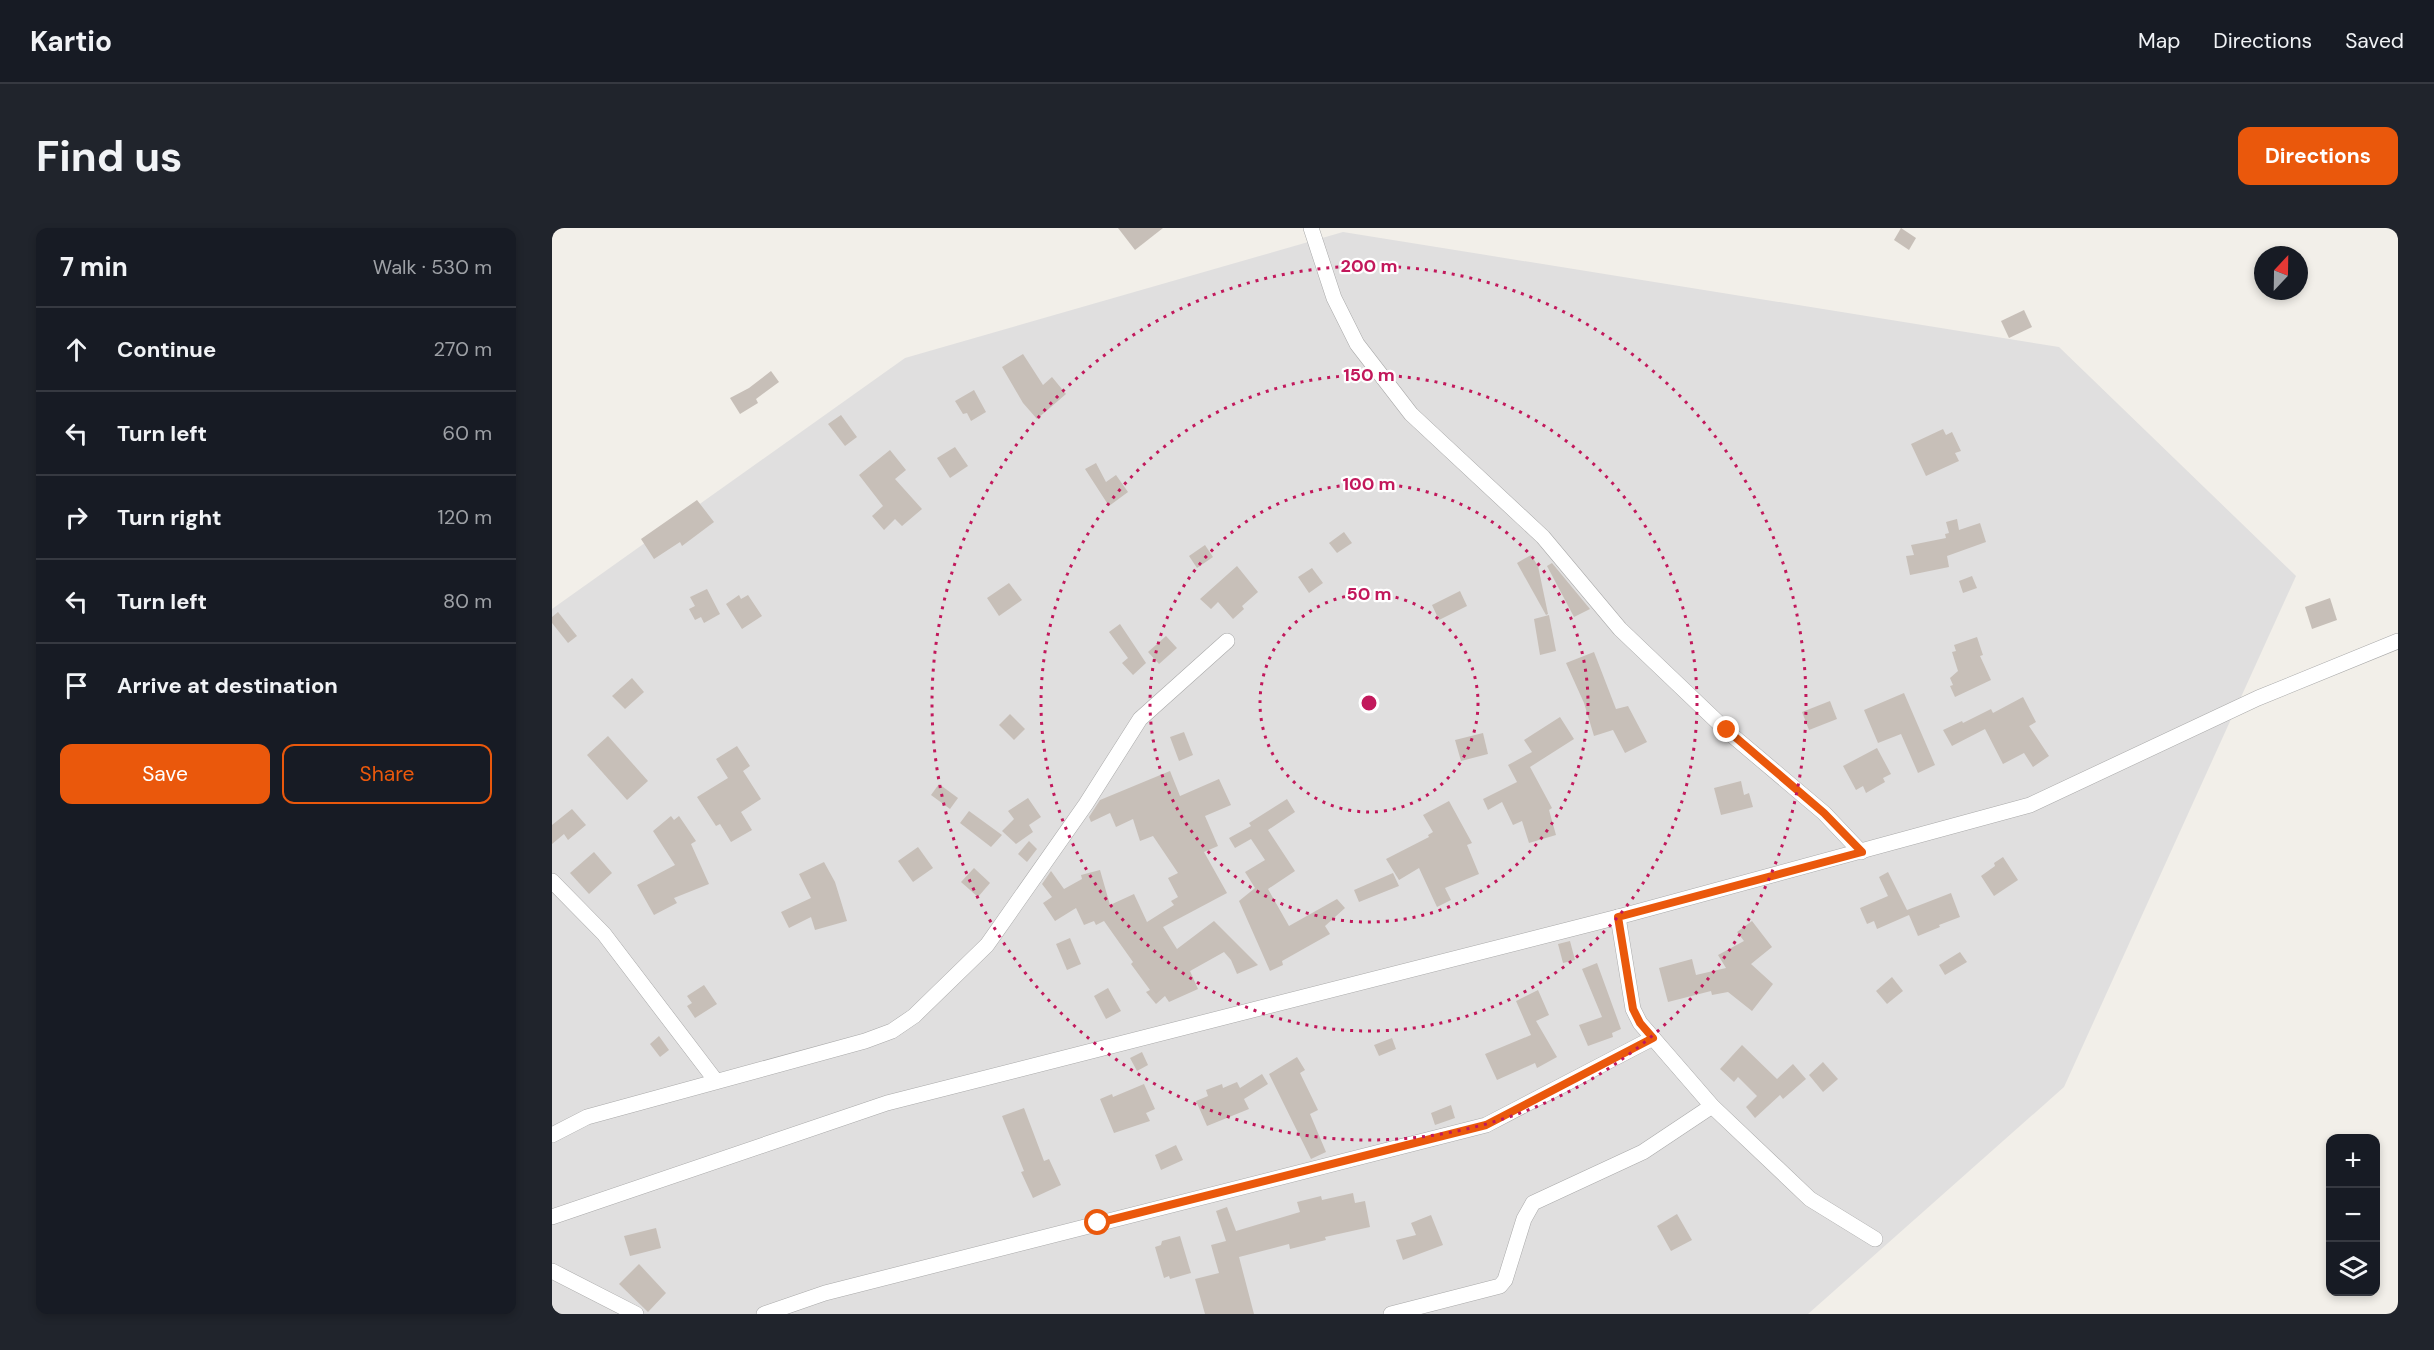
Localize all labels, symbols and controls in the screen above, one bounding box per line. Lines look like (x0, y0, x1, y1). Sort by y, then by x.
text: Kartio (30, 23, 112, 60)
text: Map (2138, 27, 2180, 55)
text: Directions (2213, 27, 2312, 55)
text: Saved (2345, 27, 2404, 55)
button: Directions (2238, 127, 2398, 185)
text: Find us (36, 129, 182, 184)
north arrow (2254, 246, 2308, 300)
text: 7 min (60, 250, 128, 284)
text: Walk · 530 m (373, 254, 492, 280)
text: 200 m (1341, 254, 1397, 278)
icon: ahead (60, 333, 93, 366)
text: Continue (117, 335, 216, 364)
text: 270 m (434, 336, 492, 362)
text: 150 m (1343, 363, 1395, 387)
icon: left (60, 417, 93, 450)
text: Turn left (117, 419, 207, 448)
text: 60 m (443, 420, 492, 446)
text: 100 m (1342, 472, 1396, 496)
icon: right (60, 501, 93, 534)
text: Turn right (117, 503, 222, 532)
text: 120 m (438, 504, 492, 530)
text: 50 m (1346, 582, 1392, 606)
icon: left (60, 585, 93, 618)
text: Turn left (117, 587, 207, 616)
text: 80 m (443, 588, 492, 614)
icon: arrive (60, 669, 93, 702)
text: Arrive at destination (117, 671, 338, 700)
centre of rings (1359, 693, 1379, 713)
route end (1713, 716, 1739, 742)
button: Save (60, 744, 270, 804)
button: Share (282, 744, 492, 804)
map controls (2326, 1134, 2380, 1296)
button: + (2326, 1134, 2380, 1188)
button: − (2326, 1188, 2380, 1242)
route start (1084, 1209, 1110, 1235)
button: layers (2326, 1242, 2380, 1296)

